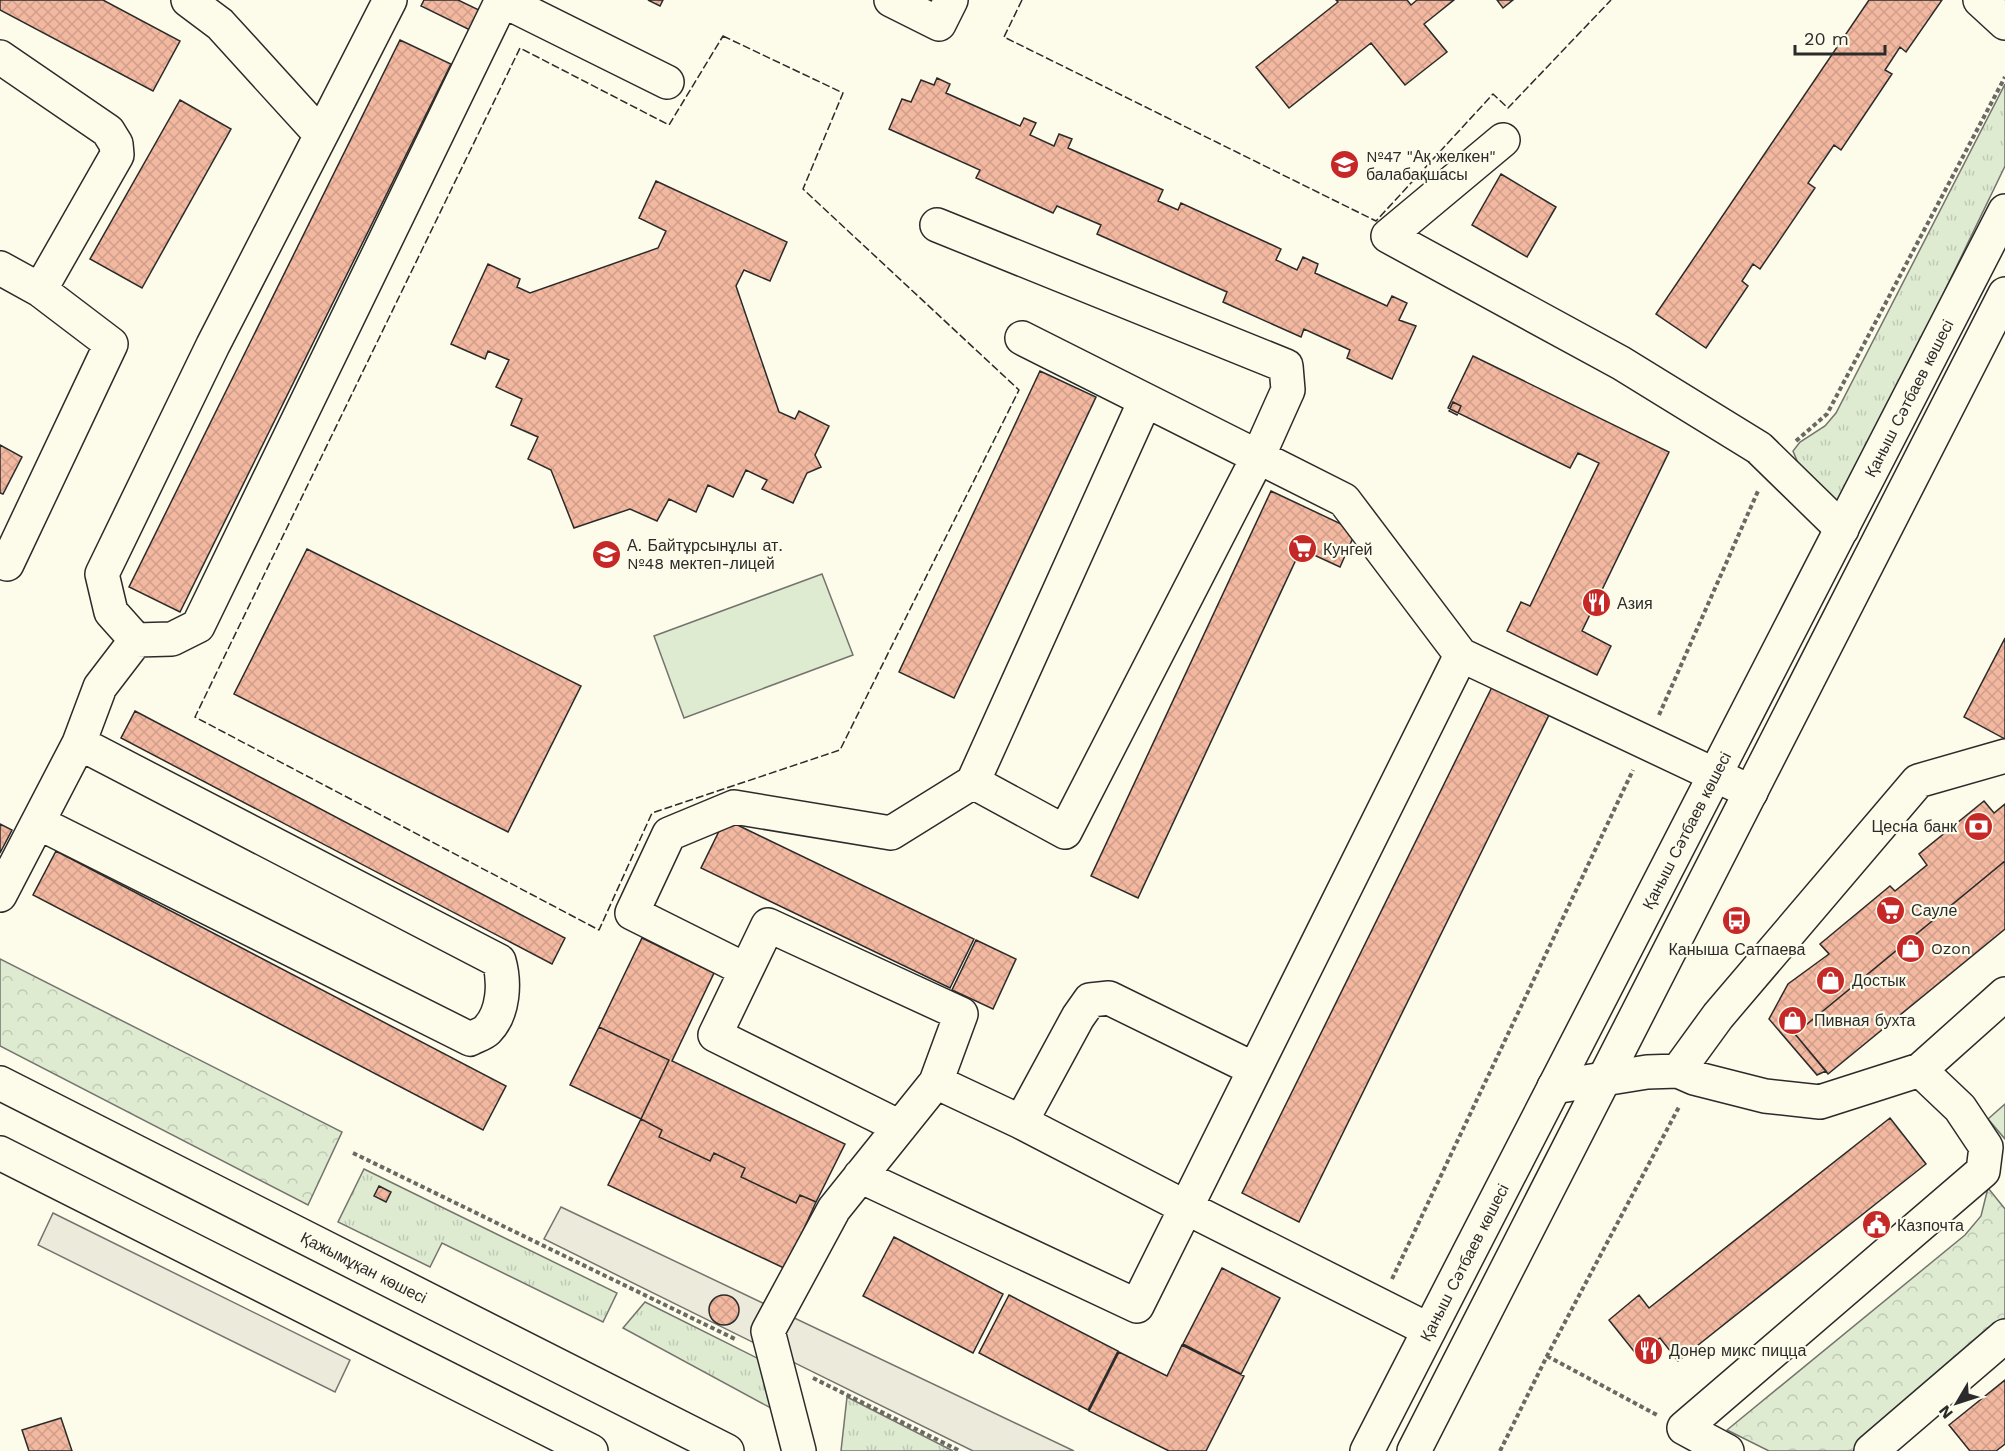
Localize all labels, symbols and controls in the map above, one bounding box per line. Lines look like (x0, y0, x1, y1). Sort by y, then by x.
scale bar (1795, 18, 1885, 56)
text: 20 m (1804, 28, 1849, 49)
place label: №47 "Ақ желкен" балабақшасы (1366, 147, 1496, 184)
school or university icon: №47 "Ақ желкен" балабақшасы (1329, 149, 1361, 181)
street label: Қаныш Сәтбаев көшесі (1860, 316, 1957, 480)
supermarket icon: Кунгей (1286, 533, 1318, 565)
place label: А. Байтұрсынұлы ат. №48 мектеп-лицей (627, 536, 783, 573)
school or university icon: А. Байтұрсынұлы ат. №48 мектеп-лицей (590, 538, 622, 570)
place label: Кунгей (1323, 540, 1372, 559)
restaurant icon: Азия (1580, 587, 1612, 619)
place label: Азия (1617, 594, 1653, 613)
street label: Қаныш Сәтбаев көшесі (1638, 748, 1735, 912)
bank icon: Цесна банк (1962, 810, 1994, 842)
place label: Цесна банк (1872, 817, 1958, 836)
supermarket icon: Сауле (1874, 894, 1906, 926)
place label: Сауле (1911, 901, 1957, 920)
bus stop icon: Каныша Сатпаева (1721, 905, 1753, 937)
shop icon: Ozon (1894, 932, 1926, 964)
place label: Ozon (1931, 939, 1971, 958)
place label: Каныша Сатпаева (1668, 940, 1806, 959)
shop icon: Достык (1815, 964, 1847, 996)
place label: Достык (1852, 971, 1907, 990)
shop icon: Пивная бухта (1777, 1004, 1809, 1036)
place label: Пивная бухта (1814, 1011, 1916, 1030)
street label: Қаныш Сәтбаев көшесі (1416, 1181, 1512, 1344)
public building icon: Казпочта (1860, 1209, 1892, 1241)
place label: Казпочта (1897, 1216, 1964, 1235)
street label: Қажымұқан көшесі (298, 1227, 430, 1307)
restaurant icon: Донер микс пицца (1632, 1334, 1664, 1366)
place label: Донер микс пицца (1669, 1341, 1807, 1360)
north arrow (1927, 1373, 1987, 1433)
text: N (1935, 1402, 1957, 1423)

